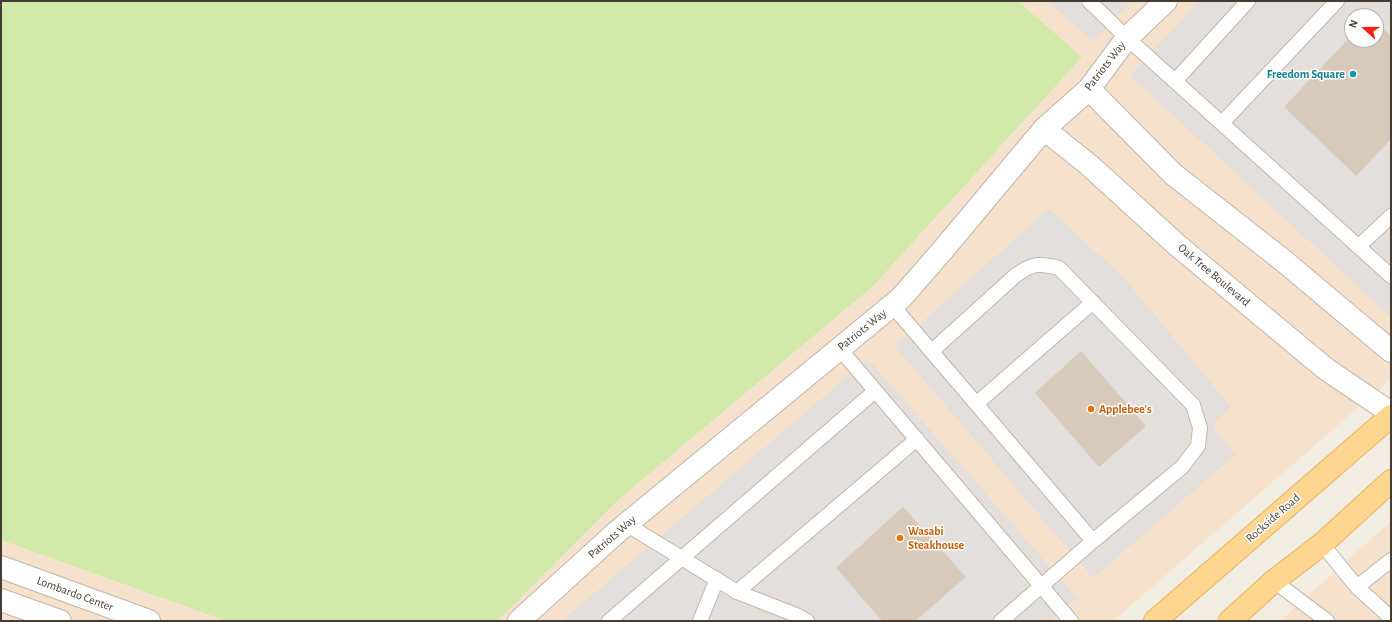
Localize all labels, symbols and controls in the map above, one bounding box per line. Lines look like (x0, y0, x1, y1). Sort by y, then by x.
north arrow (1344, 8, 1384, 48)
text: N (1347, 18, 1360, 29)
street label: Patriots Way (1081, 38, 1129, 94)
place label: Freedom Square (1267, 67, 1345, 81)
marker: Freedom Square (1348, 69, 1358, 79)
street label: Oak Tree Boulevard (1175, 241, 1253, 309)
street label: Patriots Way (835, 306, 889, 354)
place label: Applebee's (1099, 402, 1152, 416)
marker: Applebee's (1086, 404, 1096, 414)
street label: Rockside Road (1243, 491, 1303, 545)
street label: Patriots Way (585, 512, 639, 562)
place label: Wasabi Steakhouse (908, 524, 964, 552)
marker: Wasabi Steakhouse (895, 533, 905, 543)
street label: Lombardo Center (35, 573, 115, 615)

